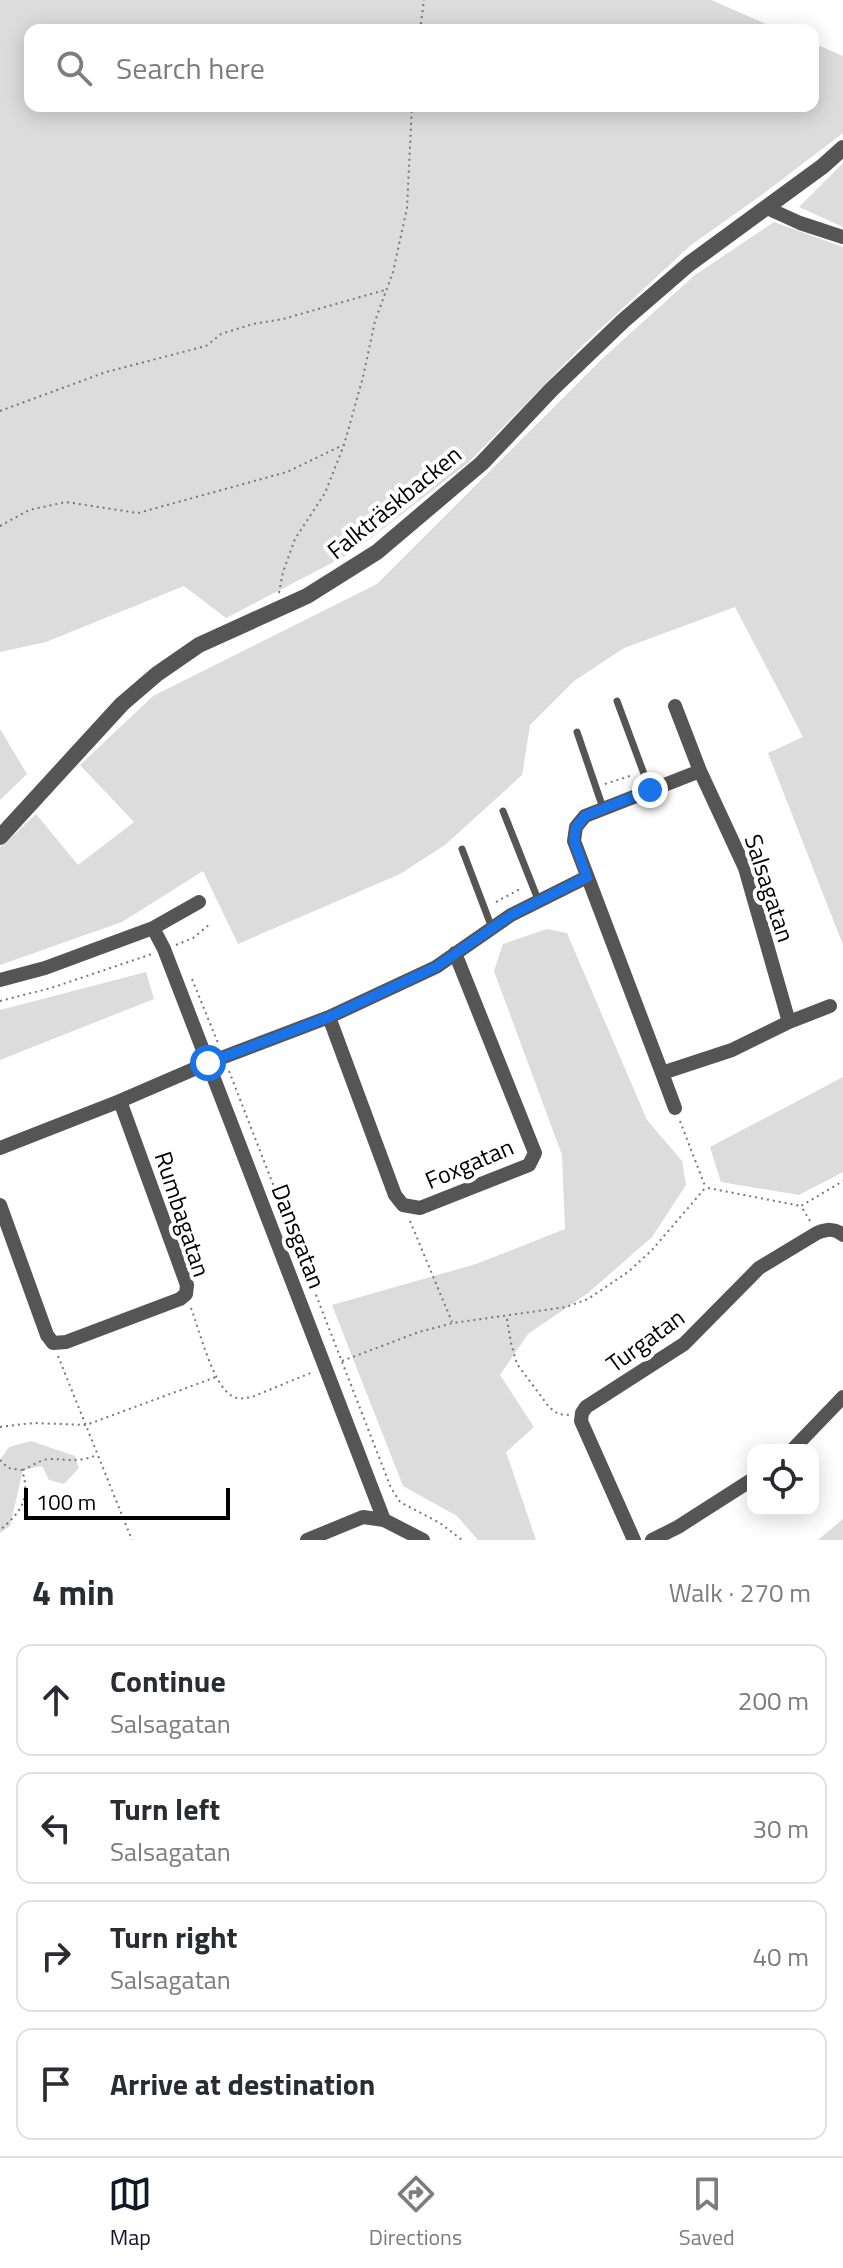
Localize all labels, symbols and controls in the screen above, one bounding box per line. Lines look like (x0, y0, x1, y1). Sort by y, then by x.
search box (24, 24, 819, 112)
text: Search here (116, 45, 265, 91)
icon: search (52, 46, 96, 90)
street label: Falkträskbacken (319, 437, 469, 567)
route end (632, 772, 668, 808)
street label: Salsagatan (736, 829, 804, 947)
route start (190, 1045, 226, 1081)
street label: Foxgatan (419, 1128, 519, 1198)
street label: Rumbagatan (146, 1147, 220, 1281)
street label: Dansgatan (263, 1179, 335, 1293)
street label: Turgatan (598, 1299, 692, 1381)
map controls (747, 1444, 819, 1516)
button: locate (747, 1444, 819, 1516)
scale bar (24, 1484, 230, 1520)
text: 100 m (36, 1485, 96, 1519)
text: 4 min (32, 1566, 115, 1618)
text: Walk · 270 m (669, 1573, 811, 1612)
text: Continue (110, 1658, 226, 1704)
icon: ahead (34, 1678, 78, 1722)
text: 200 m (738, 1681, 809, 1720)
text: Salsagatan (110, 1704, 231, 1743)
text: Turn left (110, 1786, 220, 1832)
icon: left (34, 1806, 78, 1850)
text: 30 m (752, 1809, 809, 1848)
text: Salsagatan (110, 1832, 231, 1871)
text: Turn right (110, 1914, 238, 1960)
icon: right (34, 1934, 78, 1978)
text: 40 m (752, 1937, 809, 1976)
text: Salsagatan (110, 1960, 231, 1999)
text: Arrive at destination (110, 2061, 375, 2107)
icon: arrive (34, 2062, 78, 2106)
tab: Map (108, 2172, 152, 2254)
tab: Directions (369, 2172, 462, 2254)
tab: Saved (679, 2172, 735, 2254)

